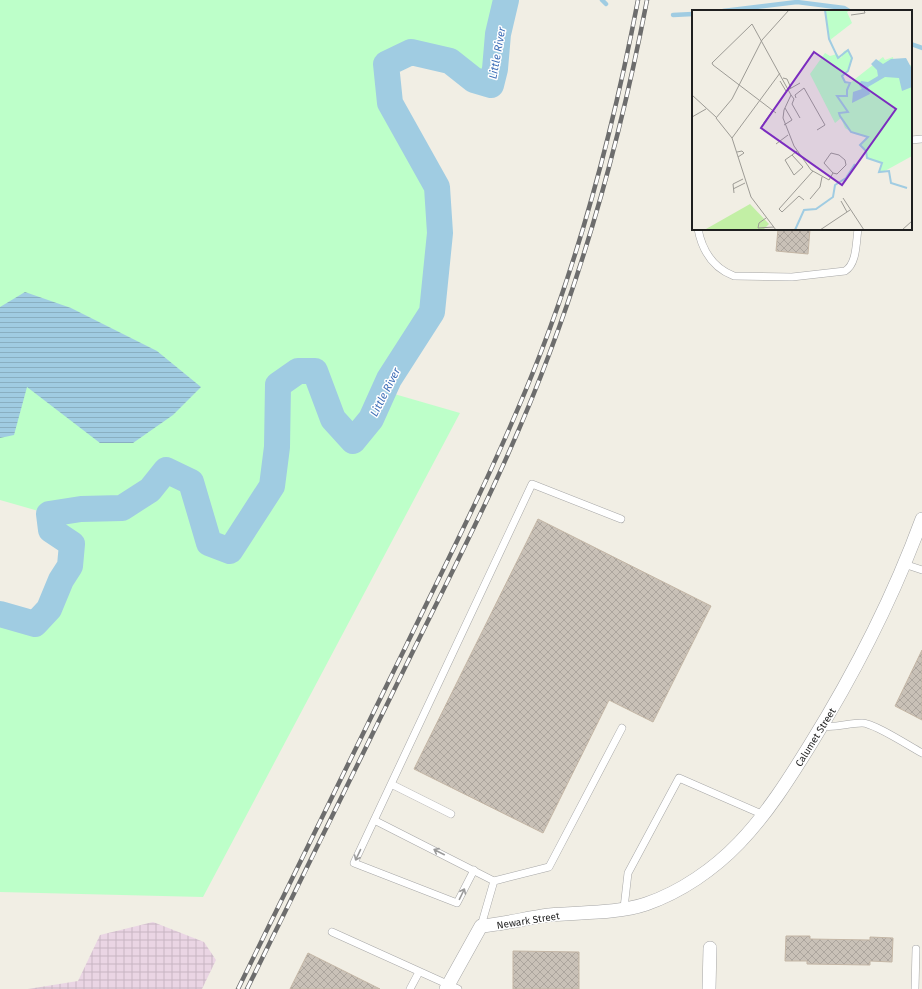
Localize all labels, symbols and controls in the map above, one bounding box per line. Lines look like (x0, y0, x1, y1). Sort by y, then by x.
inset map (692, 10, 912, 230)
water label: Little River (487, 25, 509, 80)
water label: Little River (368, 365, 404, 419)
street label: Calumet Street (793, 706, 839, 769)
one-way arrow (433, 848, 445, 856)
one-way arrow (354, 849, 361, 861)
one-way arrow (459, 888, 466, 900)
street label: Newark Street (496, 910, 561, 932)

